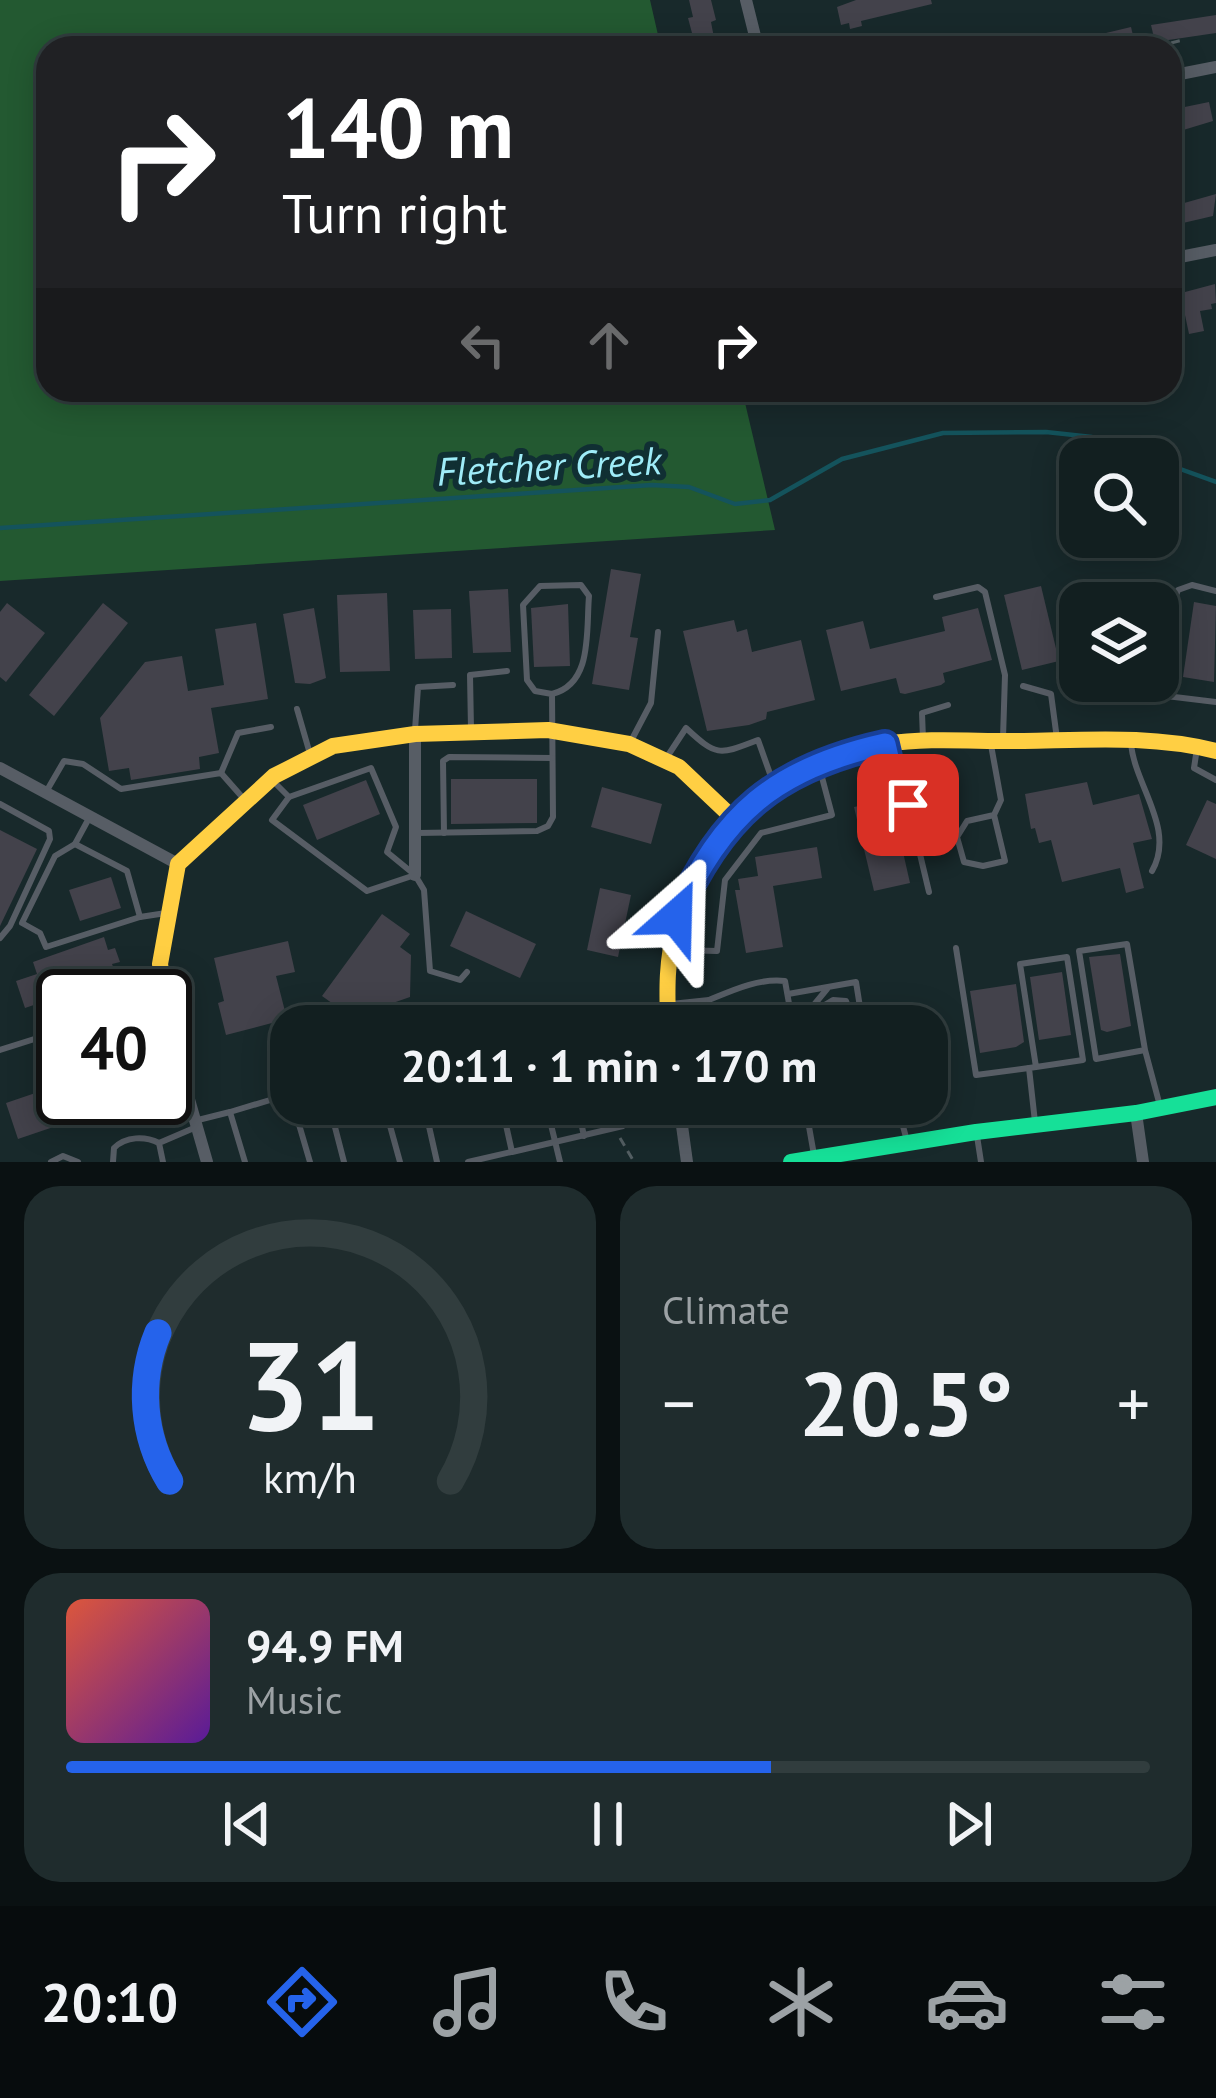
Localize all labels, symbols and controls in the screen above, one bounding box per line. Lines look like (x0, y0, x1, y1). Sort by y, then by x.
text: 140 m (282, 72, 514, 181)
icon: right (84, 84, 240, 240)
text: Turn right (282, 178, 507, 248)
icon: left (450, 312, 516, 378)
icon: ahead (576, 312, 642, 378)
icon: right (702, 312, 768, 378)
water label: Fletcher Creek (435, 434, 664, 497)
map controls (1059, 438, 1179, 702)
button: search (1059, 438, 1179, 558)
button: layers (1059, 582, 1179, 702)
pin (857, 754, 959, 856)
icon: arrive (875, 772, 941, 838)
position arrow (613, 854, 739, 980)
speed limit sign: 40 (36, 969, 192, 1125)
text: 20:11 · 1 min · 170 m (401, 1036, 817, 1094)
text: Climate (662, 1284, 790, 1335)
text: 31 (239, 1303, 381, 1464)
text: 20.5° (799, 1344, 1013, 1461)
text: − (662, 1360, 695, 1445)
text: + (1117, 1360, 1150, 1445)
text: km/h (263, 1448, 357, 1504)
text: 94.9 FM (246, 1616, 404, 1674)
text: Music (246, 1674, 342, 1725)
icon: previous (214, 1791, 280, 1857)
icon: pause (575, 1791, 641, 1857)
icon: next (936, 1791, 1002, 1857)
icon: directions (260, 1960, 344, 2044)
icon: music (426, 1960, 510, 2044)
icon: phone (592, 1960, 676, 2044)
icon: climate (759, 1960, 843, 2044)
icon: car (925, 1960, 1009, 2044)
icon: filters (1091, 1960, 1175, 2044)
text: 20:10 (41, 1967, 178, 2037)

